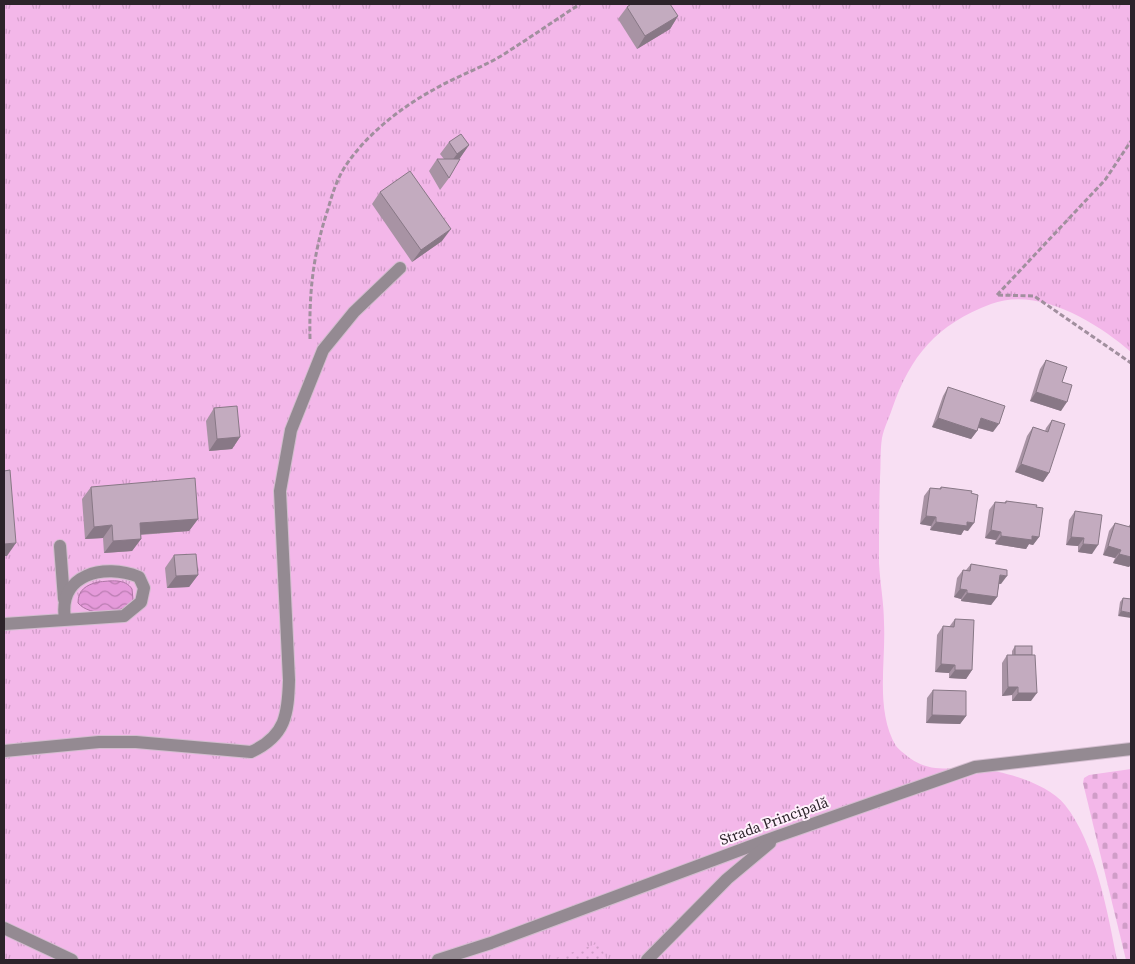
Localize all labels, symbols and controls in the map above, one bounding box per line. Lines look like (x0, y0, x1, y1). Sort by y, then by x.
street label: Strada Principală (717, 791, 831, 850)

